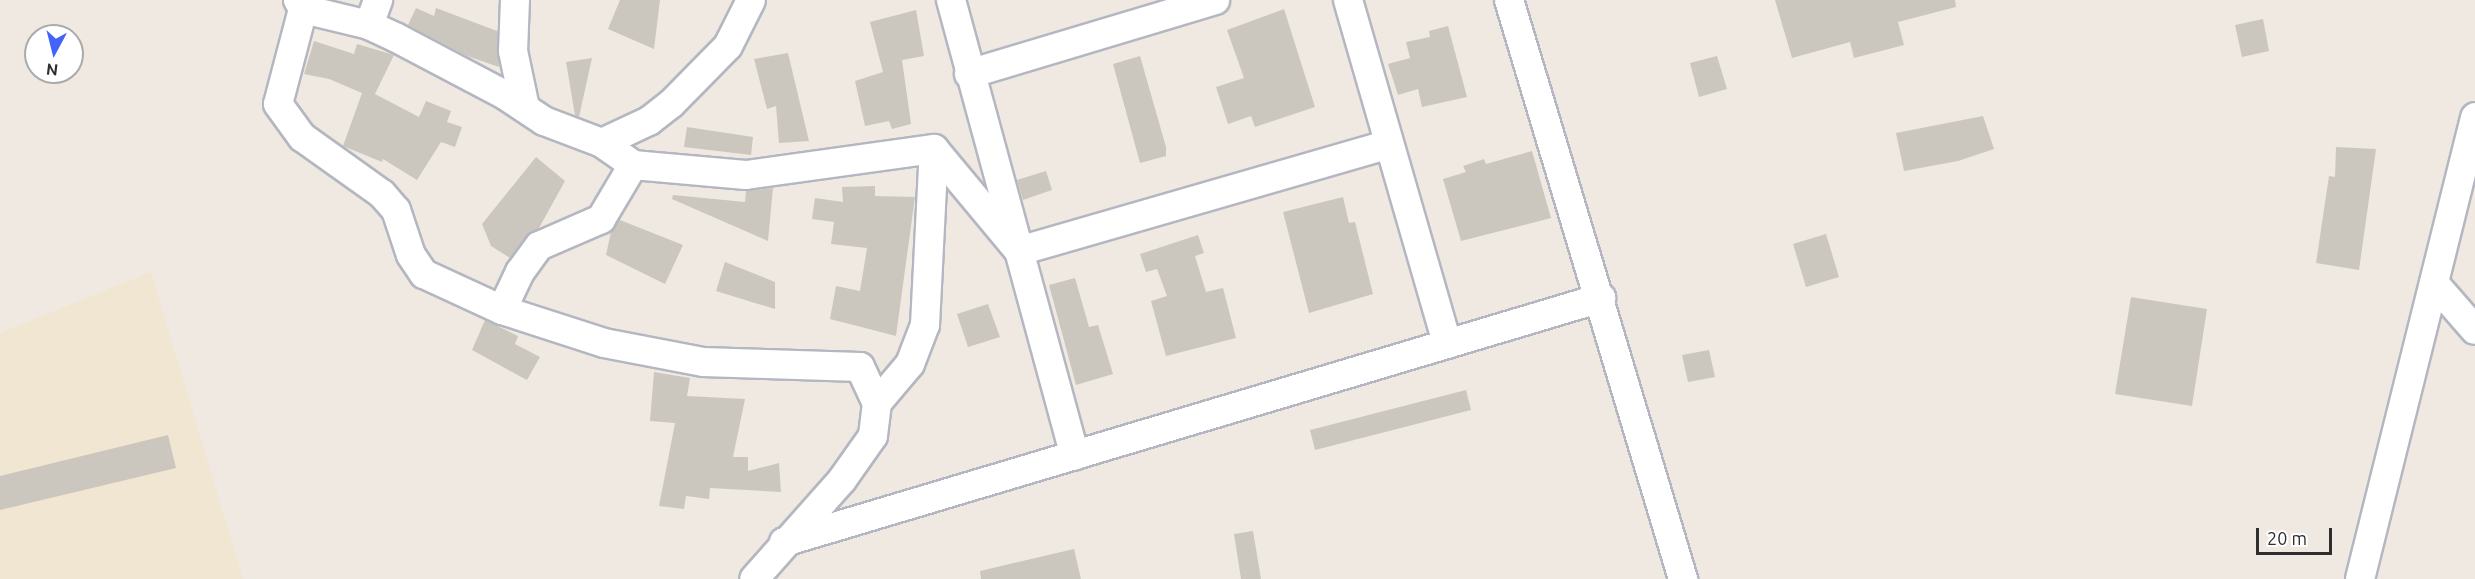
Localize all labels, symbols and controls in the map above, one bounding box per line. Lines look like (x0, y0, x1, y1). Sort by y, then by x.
north arrow (24, 24, 84, 84)
text: N (45, 60, 59, 80)
scale bar (2259, 516, 2336, 554)
text: 20 m (2267, 528, 2307, 548)

